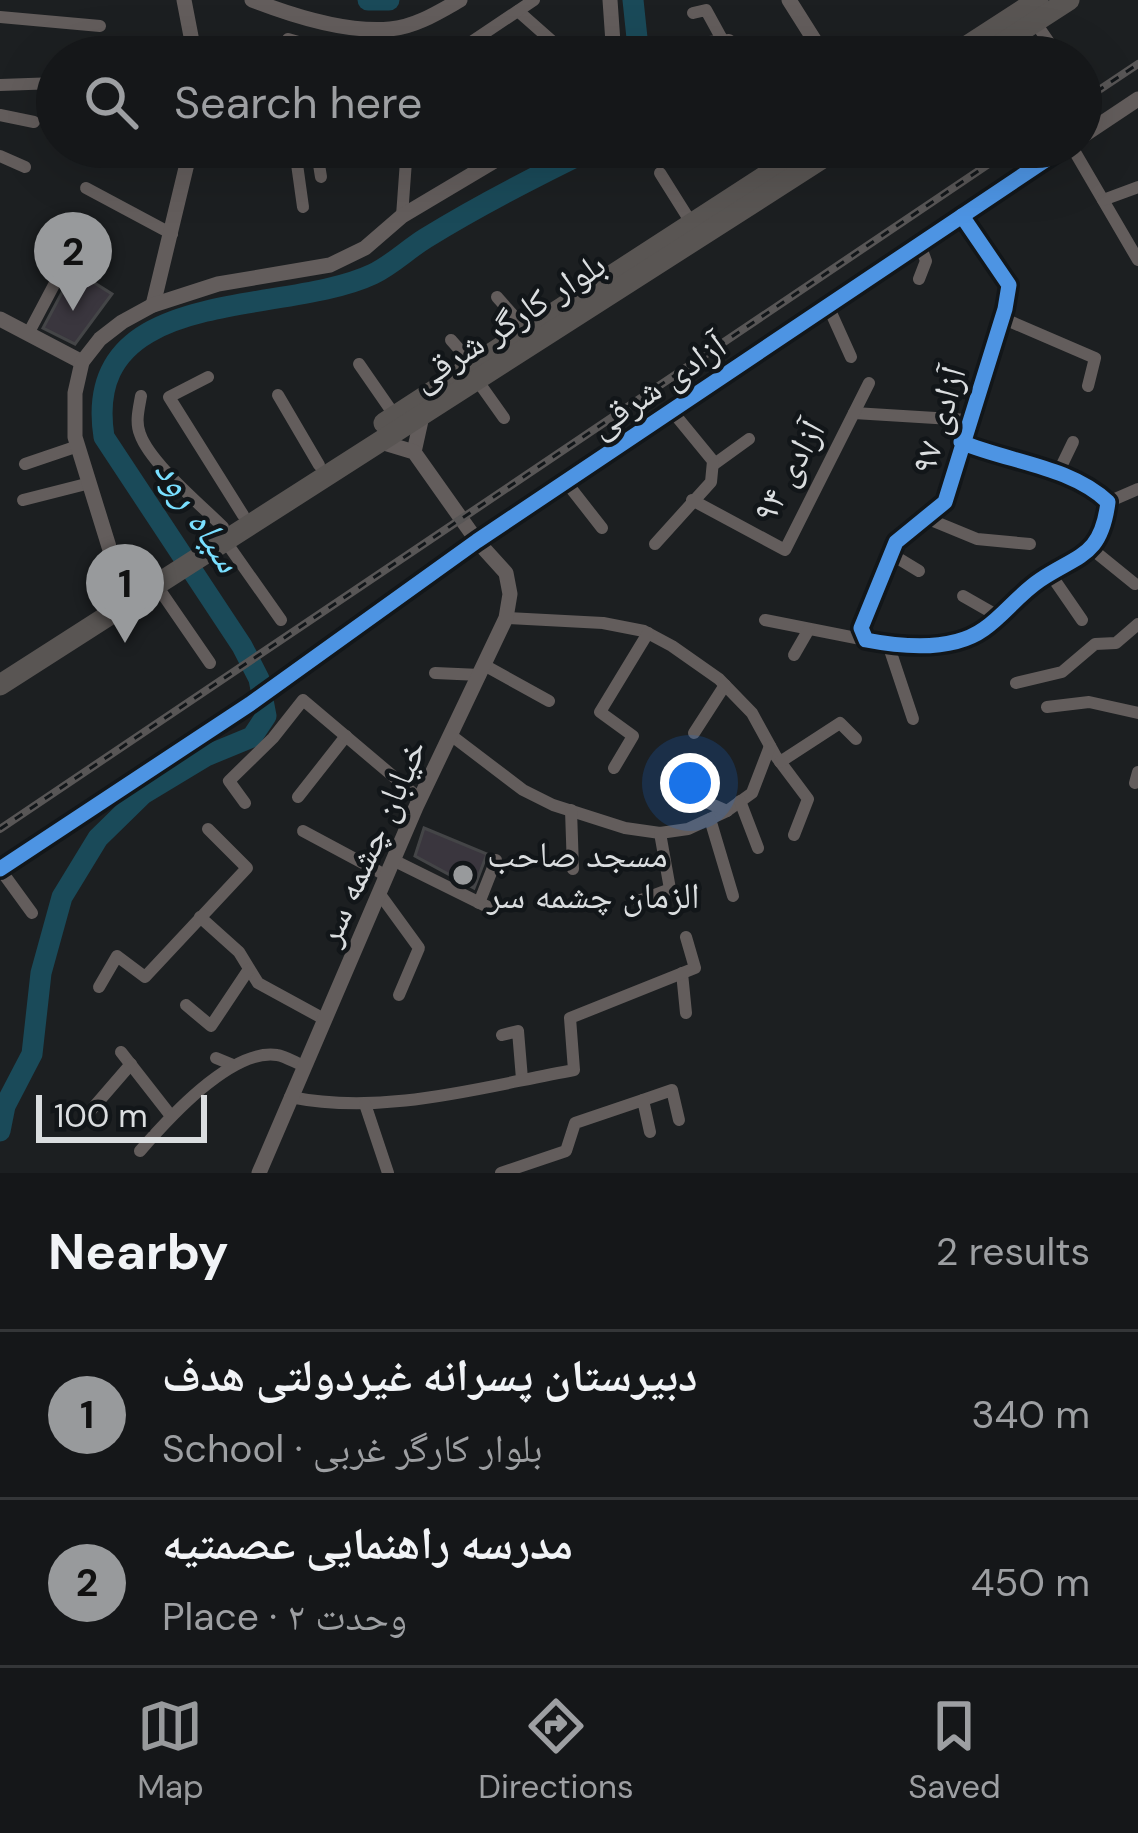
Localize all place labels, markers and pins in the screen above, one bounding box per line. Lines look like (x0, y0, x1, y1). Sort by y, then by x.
pin: 2 (34, 212, 112, 311)
pin: 1 (86, 544, 164, 643)
place label: مسجد صاحب الزمان چشمه سر (486, 831, 700, 919)
marker: مسجد صاحب الزمان چشمه سر (450, 862, 476, 888)

